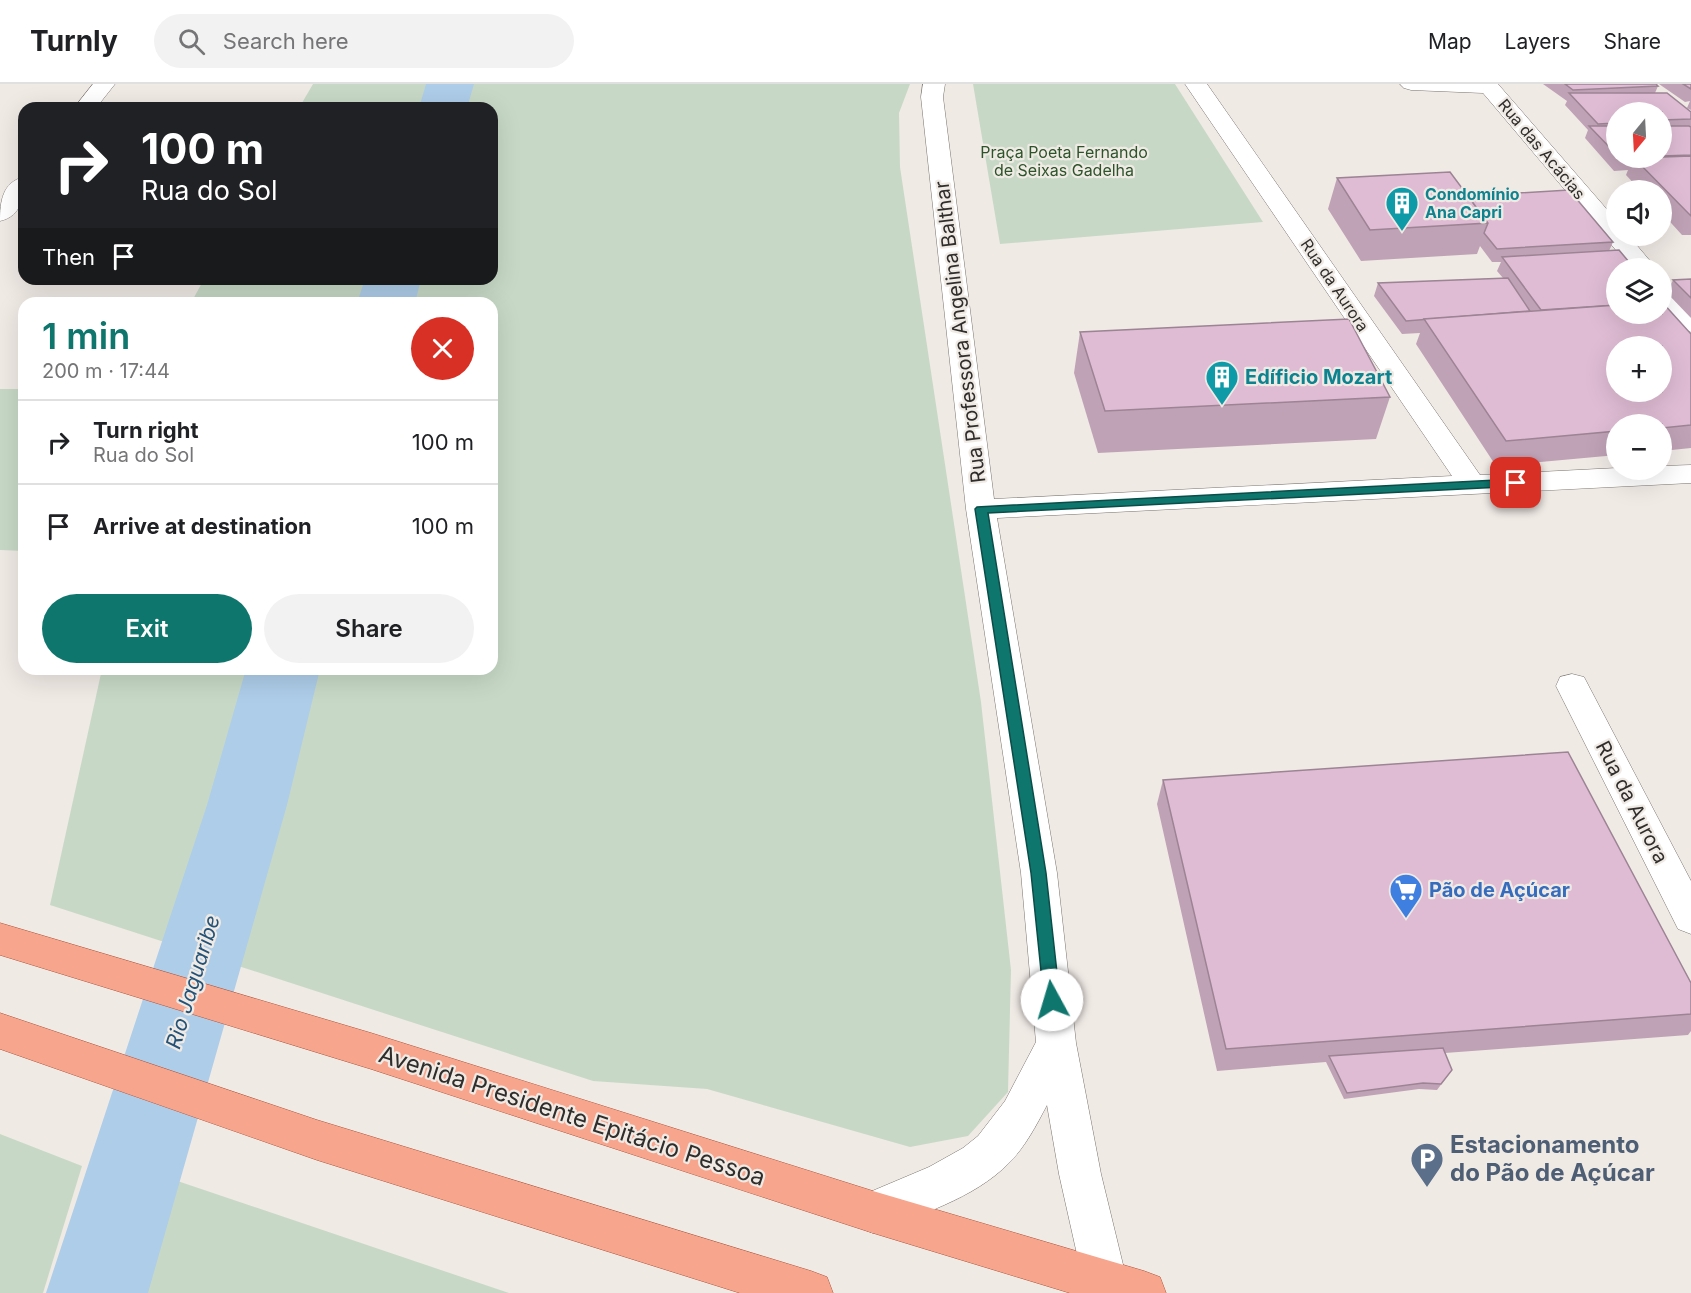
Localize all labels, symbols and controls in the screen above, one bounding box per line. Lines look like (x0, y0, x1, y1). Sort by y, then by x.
search box (154, 14, 574, 68)
text: Turnly (30, 24, 118, 58)
icon: search (175, 25, 208, 58)
text: Search here (223, 28, 349, 54)
text: Map (1428, 29, 1472, 54)
text: Layers (1505, 29, 1571, 54)
text: Share (1604, 29, 1661, 54)
street label: Rua das Acácias (1494, 95, 1590, 203)
north arrow (1606, 102, 1672, 168)
map controls (1606, 102, 1672, 480)
text: 100 m (141, 123, 264, 174)
icon: right (42, 126, 120, 204)
park label: Praça Poeta Fernando de Seixas Gadelha (980, 142, 1148, 180)
text: Rua do Sol (141, 174, 277, 207)
street label: Rua Professora Angelina Balthar (930, 179, 990, 484)
button: sound (1606, 180, 1672, 246)
place label: Condomínio Ana Capri (1425, 184, 1520, 222)
building icon: Condomínio Ana Capri (1384, 185, 1420, 232)
street label: Rua da Aurora (1297, 235, 1373, 335)
icon: arrive (107, 240, 140, 273)
text: Then (42, 244, 95, 270)
button: layers (1606, 258, 1672, 324)
text: 1 min (42, 314, 130, 358)
button: close (411, 317, 474, 380)
button: + (1606, 336, 1672, 402)
text: 200 m · 17:44 (42, 359, 170, 383)
building icon: Edíficio Mozart (1204, 359, 1240, 406)
place label: Edíficio Mozart (1245, 365, 1392, 389)
button: − (1606, 414, 1672, 480)
text: Turn right (93, 417, 199, 443)
icon: right (42, 426, 75, 459)
text: 100 m (412, 429, 474, 455)
text: Rua do Sol (93, 443, 194, 467)
pin (1490, 457, 1541, 508)
icon: arrive (1499, 466, 1532, 499)
icon: arrive (42, 510, 75, 543)
text: Arrive at destination (93, 513, 312, 539)
text: 100 m (412, 513, 474, 539)
button: Exit (42, 594, 252, 663)
button: Share (264, 594, 474, 663)
street label: Rua da Aurora (1591, 737, 1673, 867)
supermarket icon: Pão de Açúcar (1388, 872, 1424, 919)
place label: Pão de Açúcar (1429, 878, 1570, 902)
water label: Rio Jaguaribe (160, 912, 225, 1052)
position arrow (1020, 968, 1084, 1032)
street label: Avenida Presidente Epitácio Pessoa (375, 1039, 769, 1192)
place label: Estacionamento do Pão de Açúcar (1450, 1130, 1655, 1187)
parking icon: Estacionamento do Pão de Açúcar (1409, 1141, 1445, 1188)

